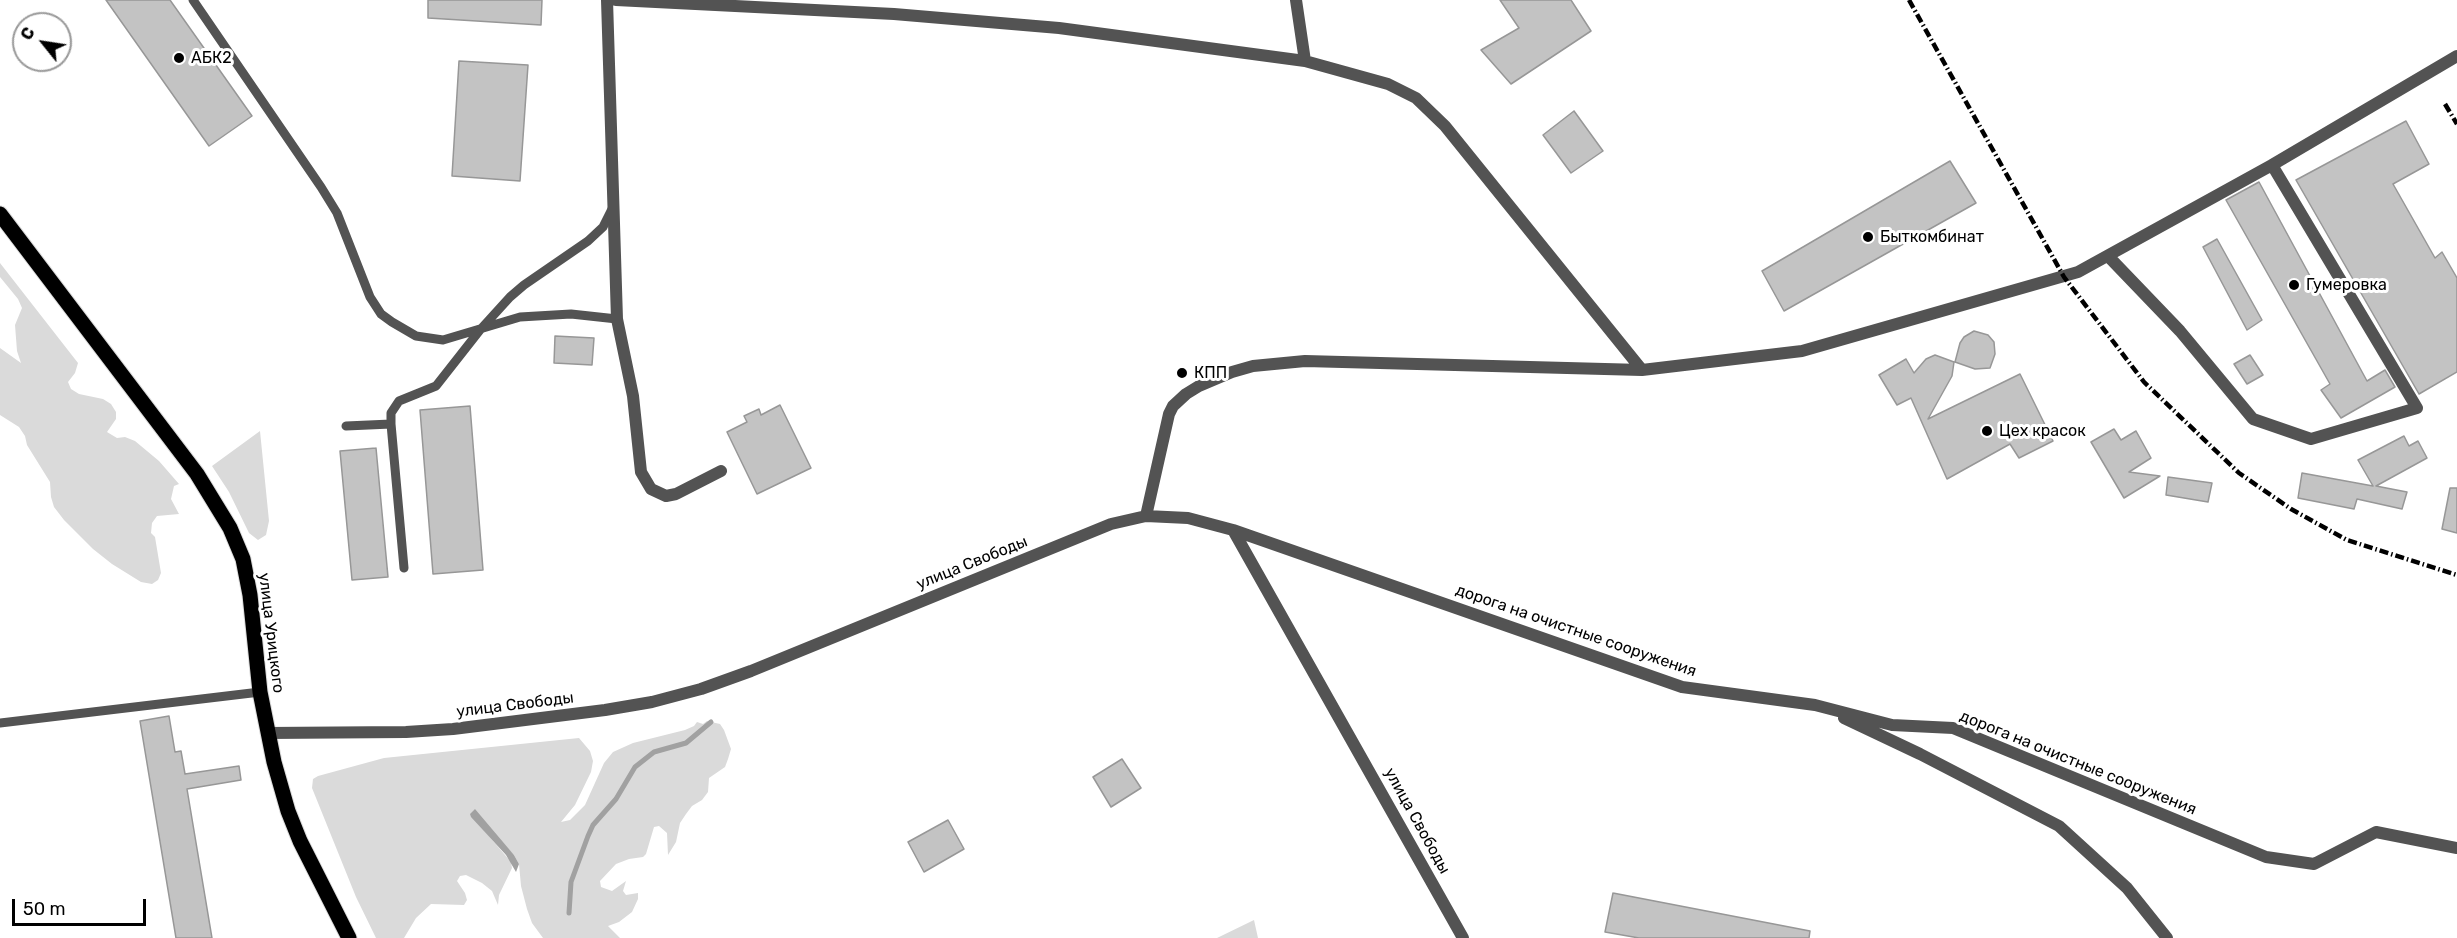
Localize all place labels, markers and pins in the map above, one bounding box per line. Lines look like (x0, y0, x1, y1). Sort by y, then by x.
place label: АБК2 (191, 48, 232, 68)
marker: АБК2 (172, 51, 186, 65)
place label: Быткомбинат (1880, 227, 1984, 247)
marker: Быткомбинат (1861, 230, 1875, 244)
place label: Гумеровка (2306, 275, 2387, 295)
marker: Гумеровка (2287, 278, 2301, 292)
place label: КПП (1194, 363, 1227, 383)
marker: КПП (1175, 366, 1189, 380)
place label: Цех красок (1999, 421, 2086, 441)
marker: Цех красок (1980, 424, 1994, 438)

